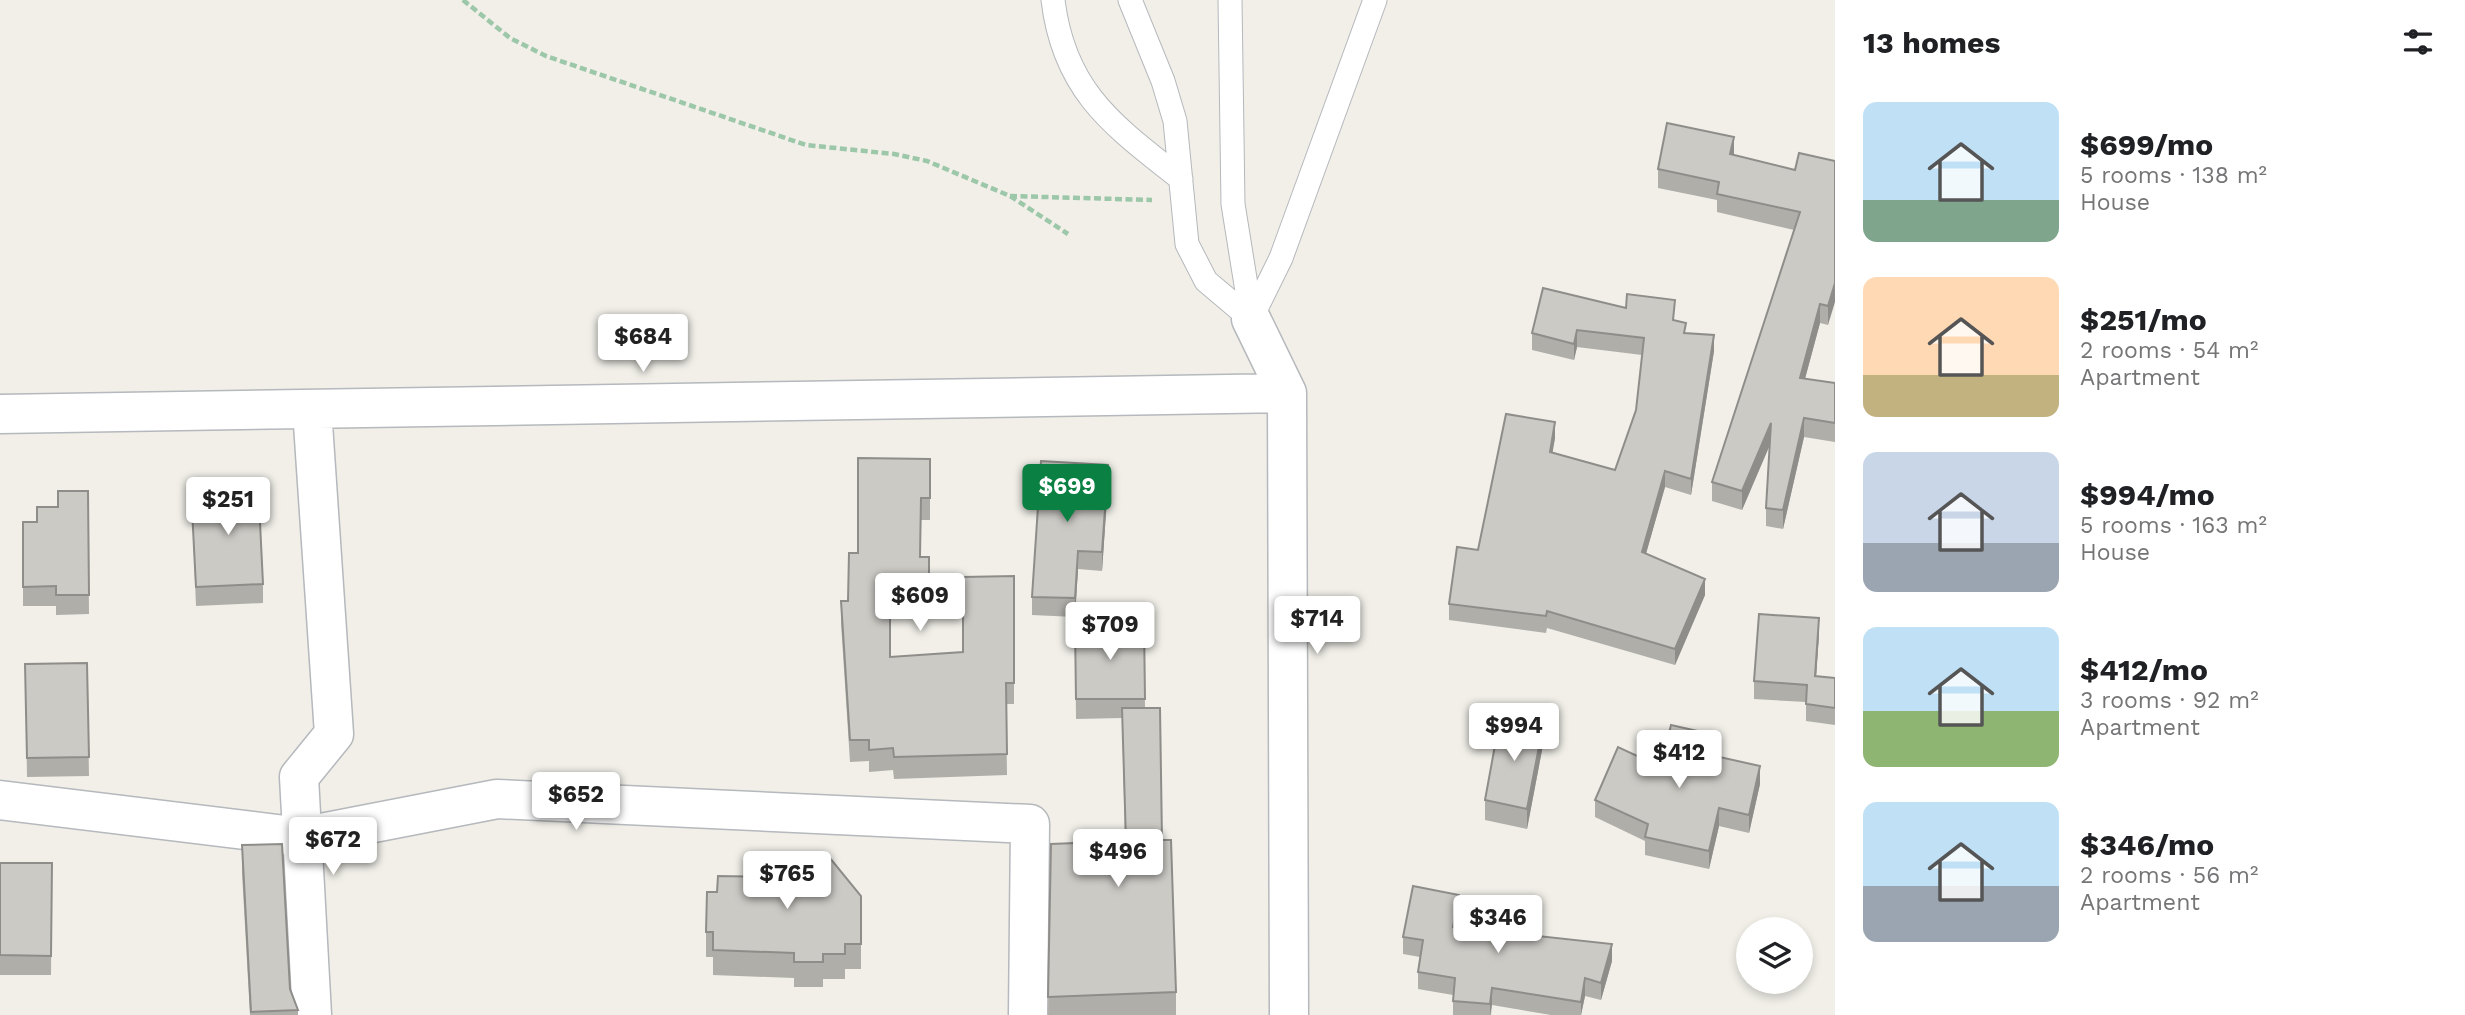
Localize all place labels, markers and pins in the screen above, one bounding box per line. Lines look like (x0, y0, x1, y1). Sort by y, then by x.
pin: $684 (602, 314, 684, 374)
pin: $699 (1026, 464, 1108, 524)
pin: $251 (187, 477, 269, 537)
pin: $609 (879, 574, 961, 633)
pin: $714 (1276, 596, 1358, 656)
pin: $709 (1069, 602, 1151, 662)
pin: $994 (1473, 704, 1555, 763)
pin: $412 (1638, 730, 1720, 790)
pin: $652 (535, 772, 617, 832)
pin: $672 (292, 818, 374, 877)
pin: $496 (1077, 830, 1159, 889)
pin: $765 (746, 852, 828, 911)
pin: $346 (1457, 895, 1539, 955)

